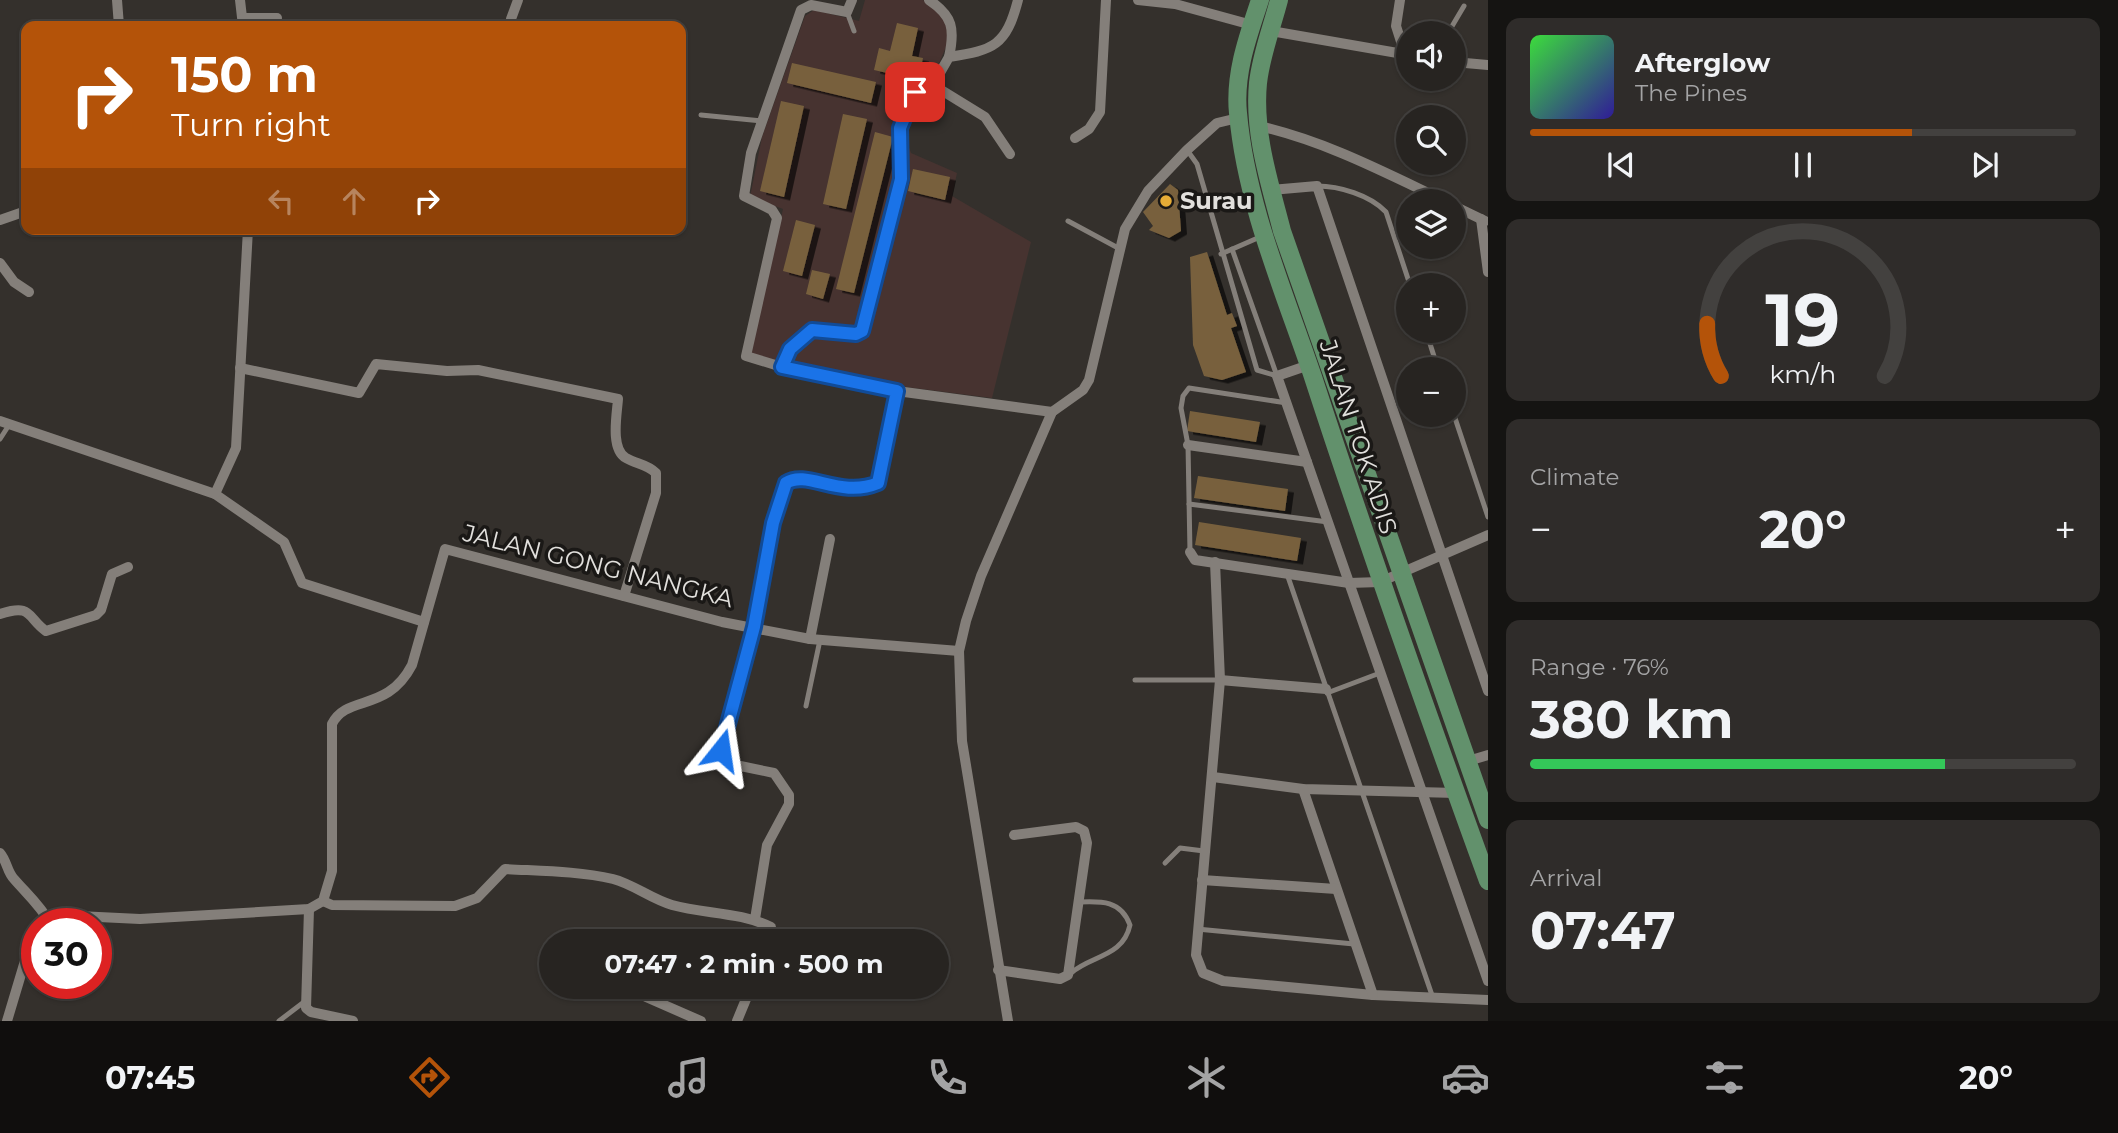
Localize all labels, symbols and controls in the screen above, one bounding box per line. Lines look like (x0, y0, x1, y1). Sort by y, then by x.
map controls (1396, 21, 1466, 427)
button: sound (1396, 21, 1466, 91)
text: 150 m (171, 45, 318, 104)
text: Afterglow (1635, 47, 1770, 79)
icon: right (56, 49, 147, 140)
pin (885, 62, 945, 122)
icon: arrive (896, 73, 934, 111)
text: The Pines (1635, 79, 1747, 107)
text: Turn right (171, 105, 331, 144)
button: search (1396, 105, 1466, 175)
icon: previous (1602, 146, 1640, 184)
icon: pause (1784, 146, 1822, 184)
icon: next (1966, 146, 2004, 184)
icon: left (262, 182, 300, 220)
icon: ahead (335, 182, 373, 220)
icon: right (408, 182, 446, 220)
place label: Surau (1180, 186, 1253, 215)
button: layers (1396, 189, 1466, 259)
marker: Surau (1158, 193, 1174, 209)
button: + (1396, 273, 1466, 343)
text: 19 (1766, 276, 1840, 364)
street label: JALAN TOK ADIS (1313, 335, 1403, 537)
button: − (1396, 357, 1466, 427)
text: km/h (1770, 359, 1836, 389)
text: Climate (1530, 463, 1619, 491)
text: 20° (1759, 498, 1847, 561)
text: − (1530, 506, 1552, 553)
text: + (2054, 506, 2076, 553)
street label: JALAN GONG NANGKA (459, 518, 737, 613)
text: Range · 76% (1530, 653, 1669, 681)
text: 380 km (1530, 688, 1734, 751)
position arrow (684, 713, 758, 787)
text: Arrival (1530, 864, 1603, 892)
text: 07:47 (1530, 899, 1676, 962)
speed limit sign: 30 (21, 908, 112, 999)
text: 07:47 · 2 min · 500 m (604, 948, 884, 980)
icon: directions (405, 1053, 454, 1102)
icon: music (664, 1053, 713, 1102)
icon: phone (923, 1053, 972, 1102)
icon: climate (1182, 1053, 1231, 1102)
icon: car (1441, 1053, 1490, 1102)
icon: filters (1700, 1053, 1749, 1102)
text: 07:45 (105, 1058, 195, 1097)
text: 20° (1959, 1058, 2013, 1097)

